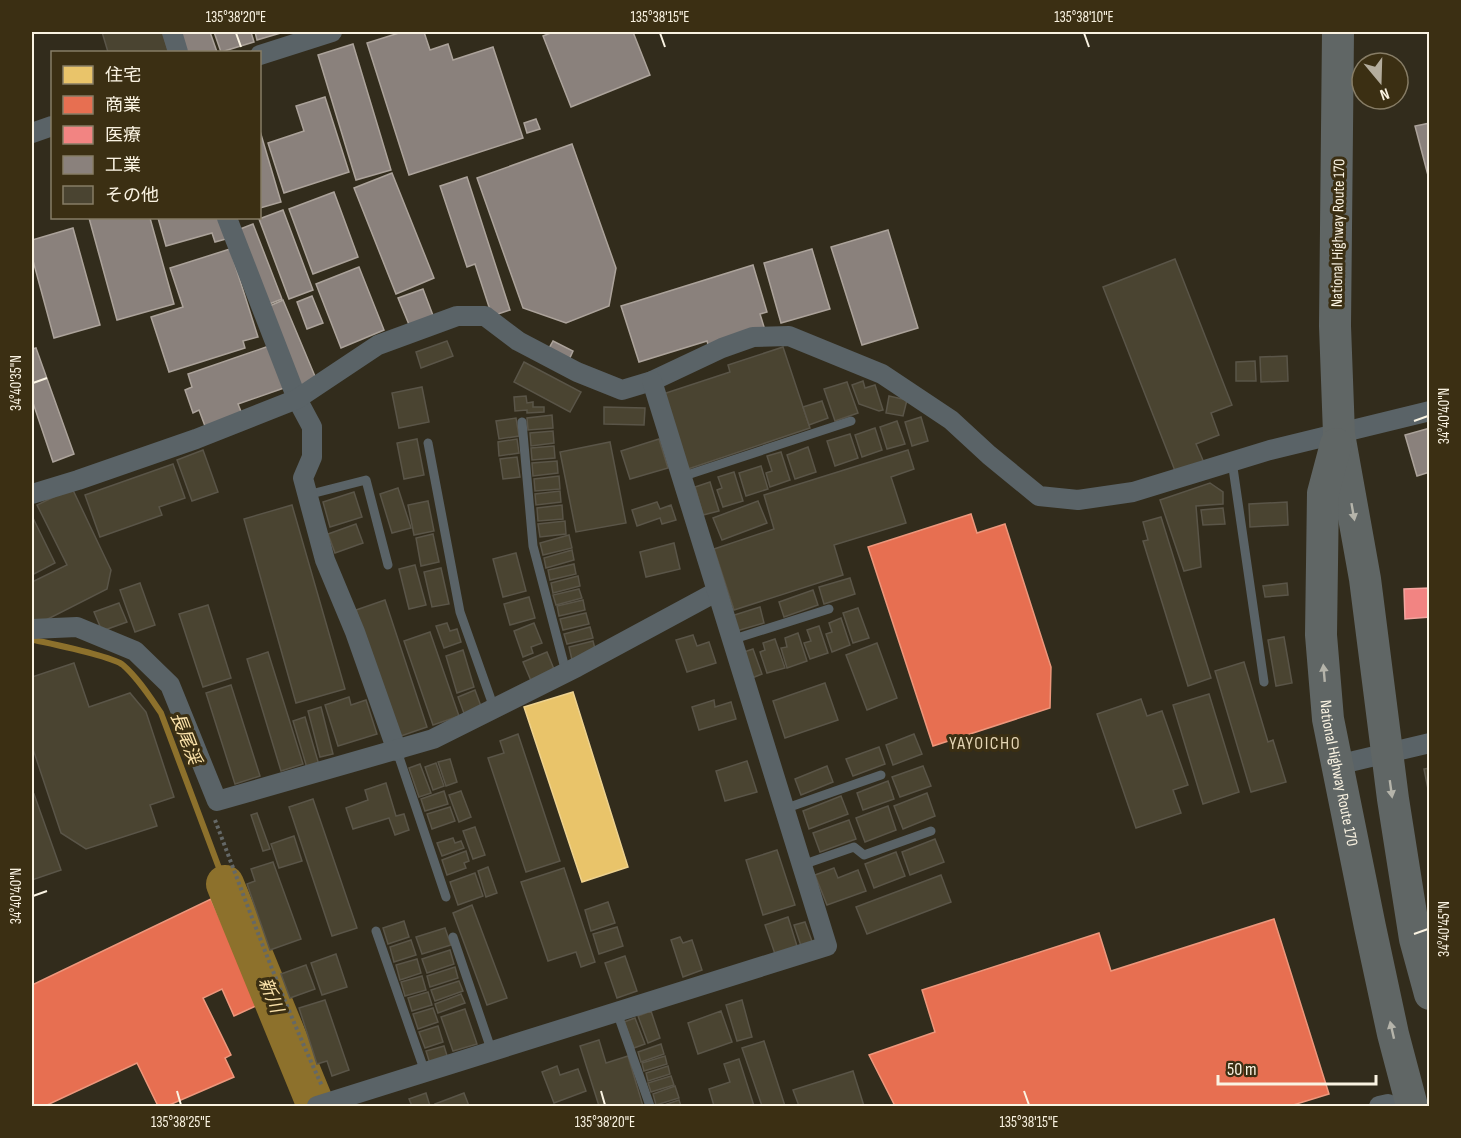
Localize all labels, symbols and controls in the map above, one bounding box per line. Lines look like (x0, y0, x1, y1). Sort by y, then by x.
text: 135°38'20"E (206, 8, 266, 27)
text: 135°38'15"E (631, 8, 689, 27)
text: 135°38'10"E (1054, 8, 1114, 27)
legend (51, 51, 261, 219)
north arrow (1350, 51, 1410, 111)
text: 住宅 (105, 65, 141, 86)
text: N (1377, 83, 1392, 104)
text: 商業 (105, 95, 141, 116)
text: 医療 (105, 125, 141, 146)
text: 工業 (105, 155, 141, 176)
street label: National Highway Route 170 (1328, 159, 1349, 307)
text: その他 (105, 185, 159, 206)
text: 34°40'35"N (7, 355, 26, 411)
text: 34°40'40"N (1435, 388, 1454, 444)
one-way arrow (1349, 503, 1358, 522)
one-way arrow (1319, 664, 1328, 683)
street label: National Highway Route 170 (1315, 699, 1361, 848)
water label: 長尾渓 (166, 709, 206, 769)
district label: YAYOICHO (949, 733, 1021, 754)
one-way arrow (1387, 779, 1396, 798)
text: 34°40'40"N (7, 868, 26, 924)
text: 34°40'45"N (1435, 901, 1454, 957)
water label: 新川 (254, 975, 288, 1018)
one-way arrow (1387, 1020, 1397, 1039)
scale bar (1218, 1048, 1376, 1086)
text: 50 m (1227, 1059, 1257, 1080)
text: 135°38'25"E (151, 1113, 211, 1132)
text: 135°38'20"E (575, 1113, 635, 1132)
text: 135°38'15"E (1000, 1113, 1058, 1132)

